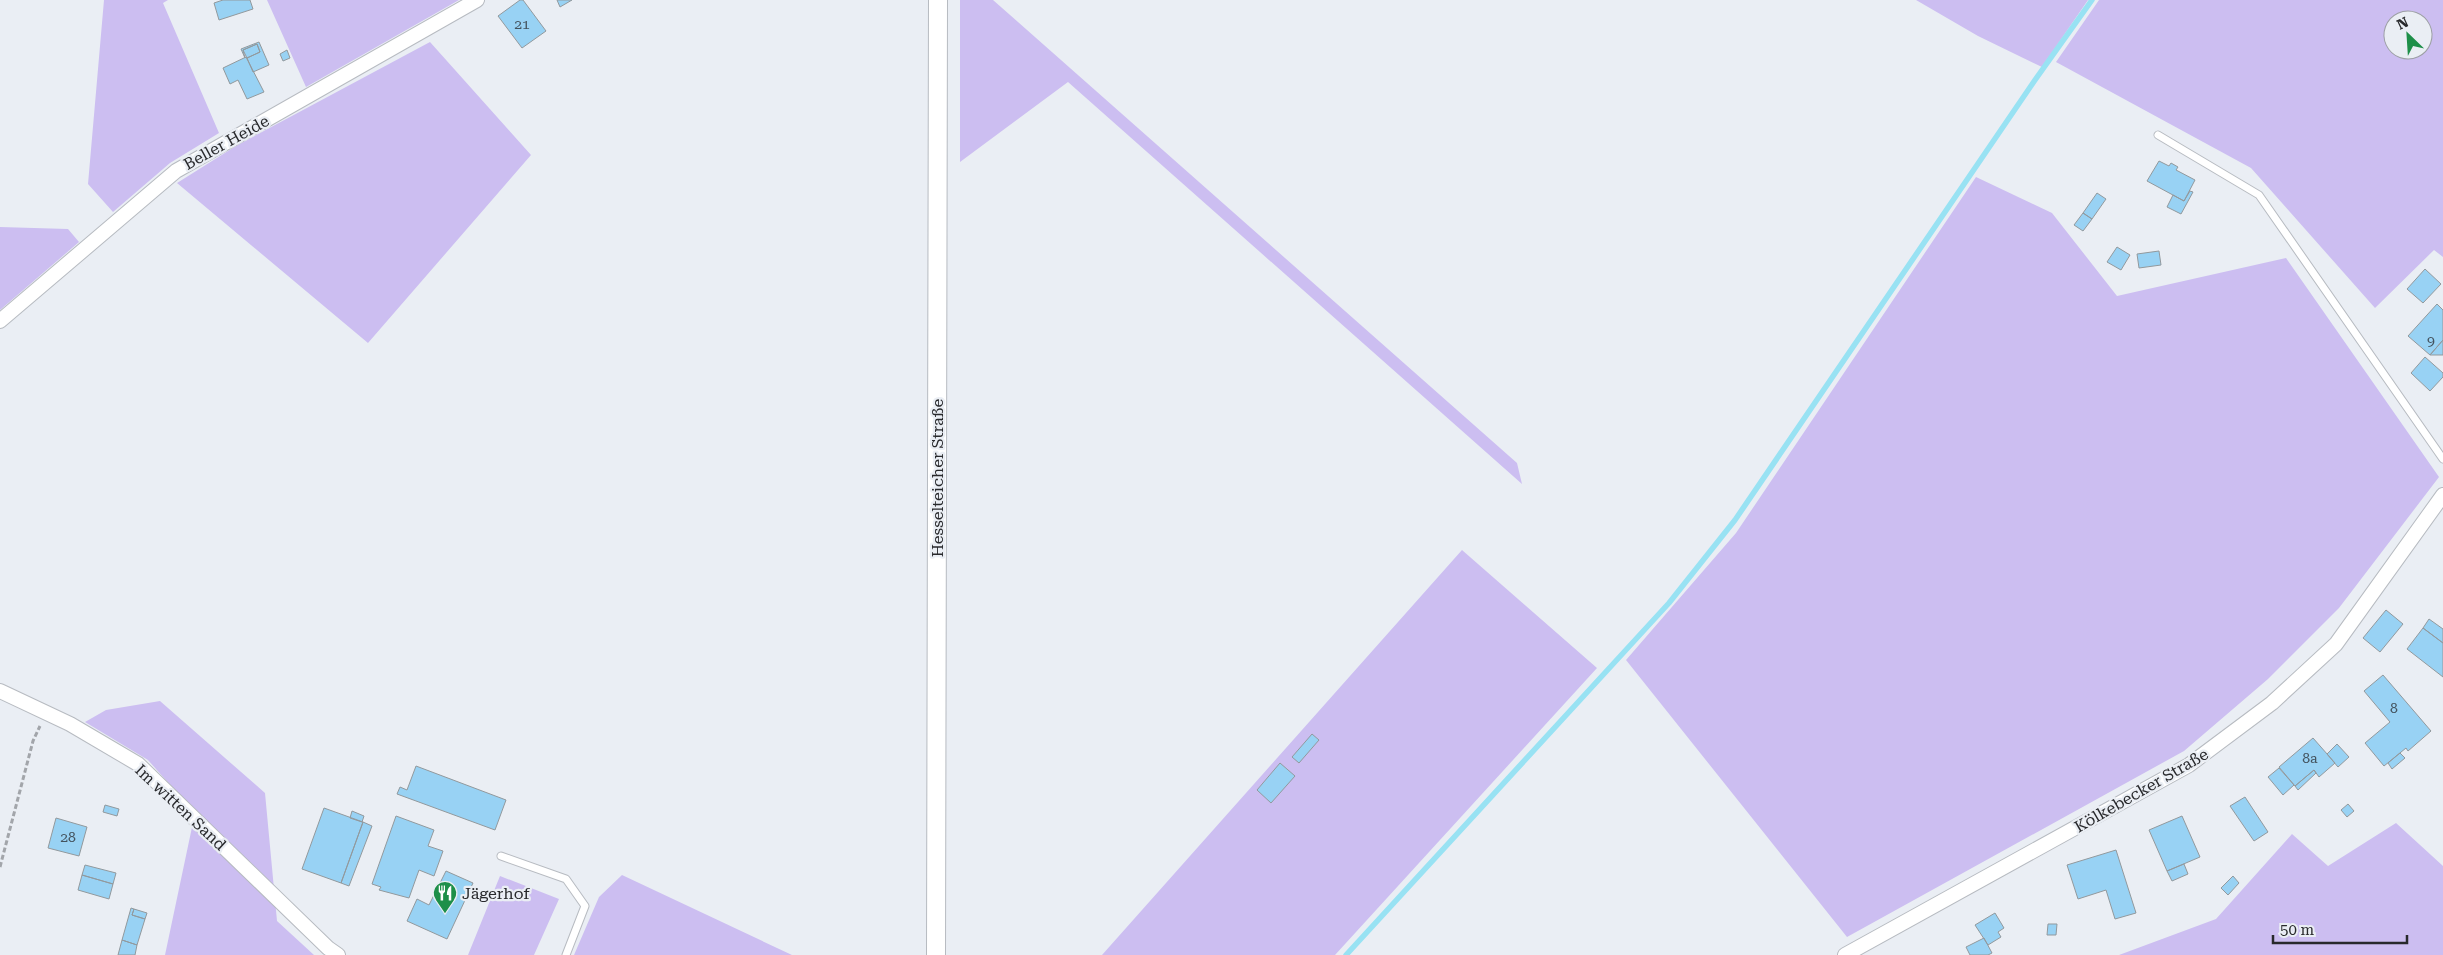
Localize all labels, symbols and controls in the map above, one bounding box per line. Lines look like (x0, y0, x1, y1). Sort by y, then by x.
north arrow (2383, 10, 2433, 60)
text: N (2394, 14, 2411, 33)
house number: 21 (514, 16, 530, 32)
street label: Beller Heide (180, 111, 272, 174)
house number: 9 (2427, 333, 2435, 349)
street label: Hesselteicher Straße (928, 398, 947, 557)
house number: 8 (2390, 700, 2398, 716)
street label: Kölkebecker Straße (2071, 744, 2212, 836)
house number: 8a (2302, 750, 2318, 766)
street label: Im witten Sand (131, 760, 230, 854)
house number: 28 (60, 829, 76, 845)
restaurant icon: Jägerhof (432, 880, 458, 914)
place label: Jägerhof (462, 884, 530, 903)
scale bar (2273, 912, 2407, 944)
text: 50 m (2280, 921, 2315, 939)

